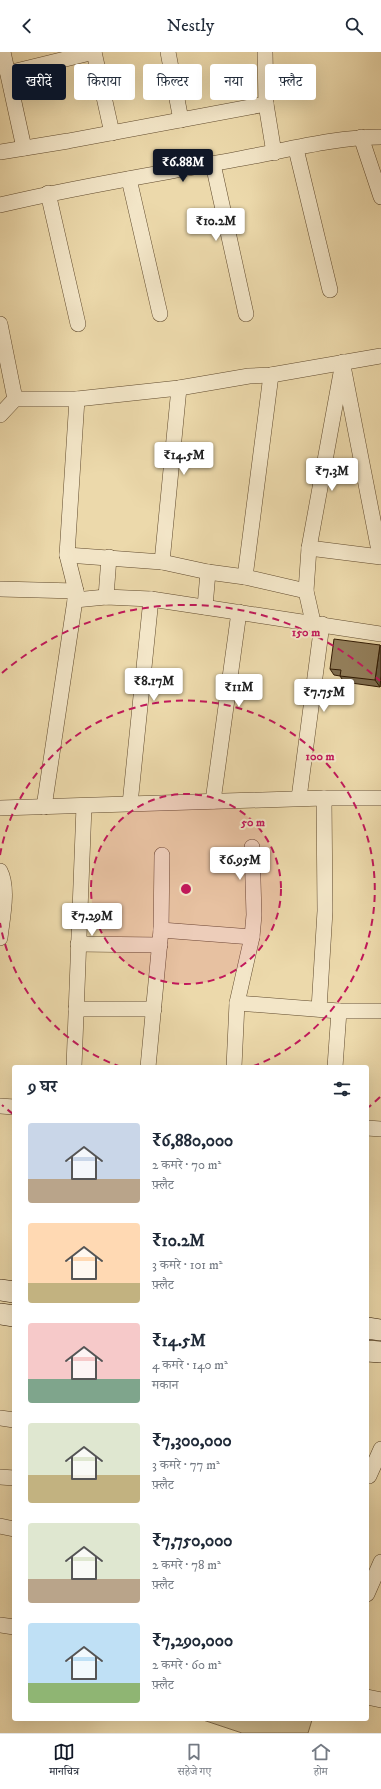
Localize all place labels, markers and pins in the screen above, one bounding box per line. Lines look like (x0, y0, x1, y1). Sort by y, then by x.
pin: ₹6.88M (150, 149, 216, 183)
pin: ₹10.2M (183, 208, 249, 242)
pin: ₹14.5M (151, 442, 217, 476)
pin: ₹7.3M (304, 458, 360, 492)
pin: ₹8.17M (121, 668, 187, 702)
pin: ₹11M (215, 674, 263, 708)
pin: ₹7.75M (291, 679, 357, 713)
pin: ₹6.95M (207, 847, 273, 881)
centre of rings (179, 882, 193, 896)
pin: ₹7.29M (59, 903, 125, 937)

